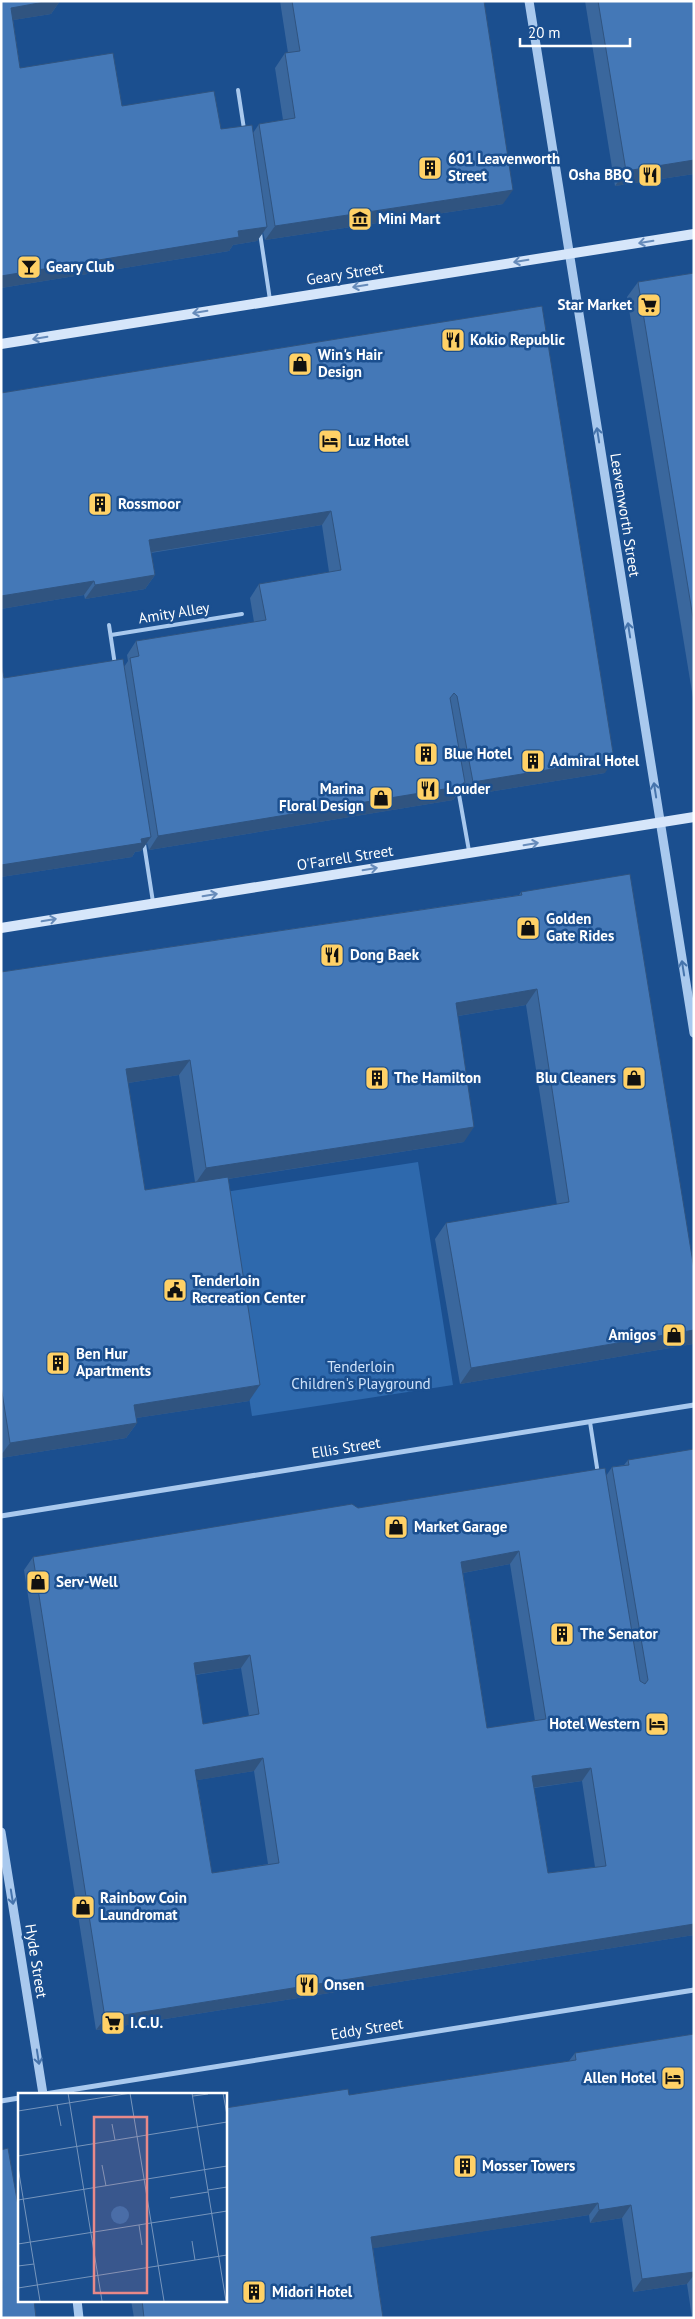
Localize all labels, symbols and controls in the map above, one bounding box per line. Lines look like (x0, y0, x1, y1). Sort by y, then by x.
scale bar (520, 15, 630, 47)
text: 20 m (528, 23, 561, 42)
place label: 601 Leavenworth Street (448, 149, 560, 185)
building icon: 601 Leavenworth Street (417, 155, 443, 181)
restaurant icon: Osha BBQ (637, 162, 663, 188)
place label: Osha BBQ (568, 165, 633, 184)
museum icon: Mini Mart (347, 206, 373, 232)
place label: Mini Mart (378, 209, 441, 228)
one-way arrow (638, 237, 654, 247)
bar icon: Geary Club (16, 254, 42, 280)
one-way arrow (513, 256, 529, 266)
place label: Geary Club (46, 257, 115, 276)
street label: Geary Street (305, 258, 385, 289)
one-way arrow (353, 282, 369, 292)
supermarket icon: Star Market (636, 292, 662, 318)
place label: Star Market (558, 295, 633, 314)
one-way arrow (192, 308, 208, 318)
restaurant icon: Kokio Republic (440, 327, 466, 353)
place label: Kokio Republic (470, 330, 565, 349)
one-way arrow (32, 333, 48, 343)
place label: Win's Hair Design (318, 345, 383, 381)
shop icon: Win's Hair Design (287, 351, 313, 377)
one-way arrow (593, 427, 603, 443)
hotel icon: Luz Hotel (317, 428, 343, 454)
place label: Luz Hotel (348, 431, 410, 450)
street label: Leavenworth Street (606, 452, 645, 578)
building icon: Rossmoor (87, 491, 113, 517)
place label: Rossmoor (118, 494, 181, 513)
street label: Amity Alley (137, 598, 211, 628)
one-way arrow (624, 622, 634, 638)
building icon: Blue Hotel (413, 741, 439, 767)
place label: Blue Hotel (444, 744, 512, 763)
building icon: Admiral Hotel (520, 748, 546, 774)
place label: Admiral Hotel (550, 751, 640, 770)
restaurant icon: Louder (415, 776, 441, 802)
place label: Marina Floral Design (279, 779, 364, 815)
place label: Louder (446, 779, 491, 798)
one-way arrow (650, 783, 660, 799)
shop icon: Marina Floral Design (368, 785, 394, 811)
one-way arrow (522, 838, 538, 848)
street label: O'Farrell Street (296, 841, 394, 874)
one-way arrow (362, 864, 378, 874)
one-way arrow (201, 889, 217, 899)
place label: Golden Gate Rides (546, 909, 614, 945)
one-way arrow (41, 915, 57, 925)
shop icon: Golden Gate Rides (515, 915, 541, 941)
restaurant icon: Dong Baek (319, 942, 345, 968)
place label: Dong Baek (350, 945, 420, 964)
one-way arrow (678, 960, 688, 976)
building icon: The Hamilton (364, 1065, 390, 1091)
shop icon: Blu Cleaners (621, 1065, 647, 1091)
place label: The Hamilton (394, 1068, 481, 1087)
place label: Blu Cleaners (536, 1068, 616, 1087)
place label: Tenderloin Recreation Center (192, 1271, 306, 1307)
public building icon: Tenderloin Recreation Center (162, 1277, 188, 1303)
shop icon: Amigos (661, 1322, 687, 1348)
place label: Amigos (608, 1325, 656, 1344)
place label: Ben Hur Apartments (76, 1344, 151, 1380)
building icon: Ben Hur Apartments (45, 1350, 71, 1376)
park label: Tenderloin Children's Playground (291, 1357, 431, 1393)
street label: Ellis Street (310, 1433, 382, 1462)
shop icon: Market Garage (383, 1514, 409, 1540)
place label: Market Garage (414, 1517, 508, 1536)
shop icon: Serv-Well (25, 1569, 51, 1595)
place label: Serv-Well (56, 1572, 118, 1591)
building icon: The Senator (549, 1621, 575, 1647)
place label: The Senator (580, 1624, 659, 1643)
hotel icon: Hotel Western (644, 1711, 670, 1737)
place label: Hotel Western (549, 1714, 640, 1733)
place label: Rainbow Coin Laundromat (100, 1888, 187, 1924)
one-way arrow (7, 1889, 17, 1905)
shop icon: Rainbow Coin Laundromat (70, 1894, 96, 1920)
street label: Hyde Street (21, 1922, 52, 1999)
restaurant icon: Onsen (294, 1972, 320, 1998)
place label: Onsen (324, 1975, 364, 1994)
supermarket icon: I.C.U. (100, 2010, 126, 2036)
place label: I.C.U. (130, 2013, 163, 2032)
street label: Eddy Street (329, 2013, 404, 2044)
one-way arrow (33, 2049, 43, 2065)
hotel icon: Allen Hotel (660, 2065, 686, 2091)
place label: Allen Hotel (584, 2068, 657, 2087)
inset map (18, 2093, 226, 2302)
building icon: Mosser Towers (452, 2153, 478, 2179)
place label: Mosser Towers (482, 2156, 575, 2175)
building icon: Midori Hotel (241, 2279, 267, 2305)
place label: Midori Hotel (272, 2282, 353, 2301)

